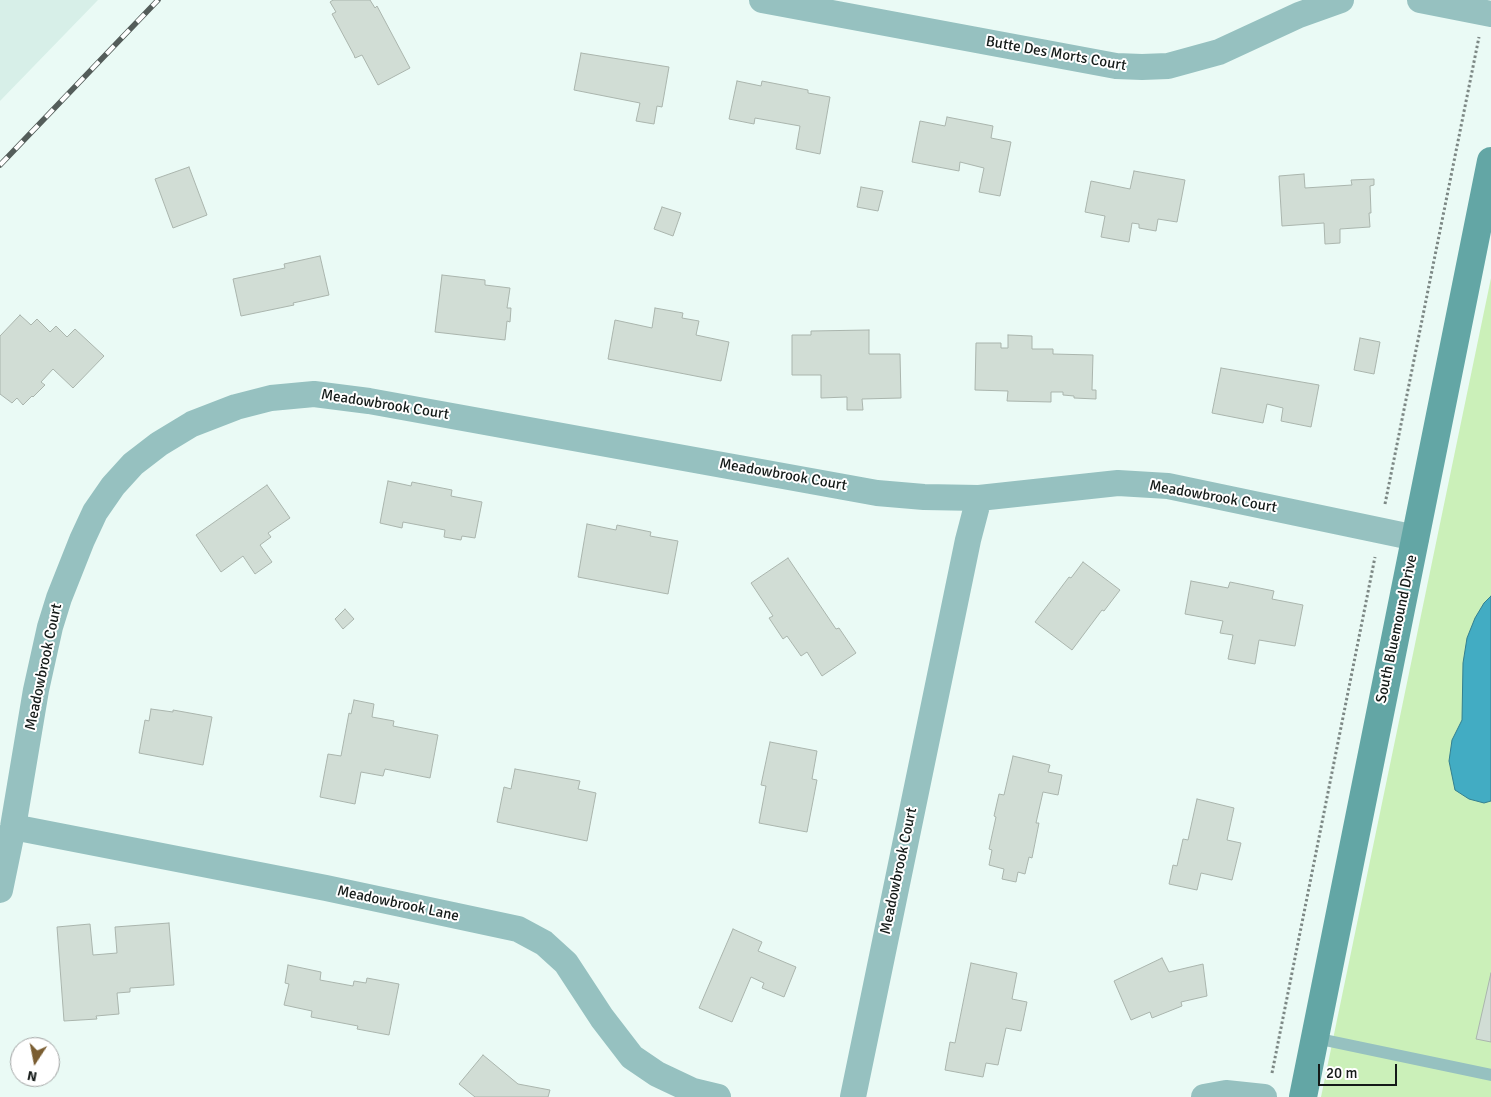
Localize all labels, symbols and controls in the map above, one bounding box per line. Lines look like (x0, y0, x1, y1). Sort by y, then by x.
street label: Butte Des Morts Court (984, 33, 1128, 75)
street label: Meadowbrook Court (320, 386, 450, 424)
street label: Meadowbrook Court (718, 455, 848, 495)
street label: Meadowbrook Court (1148, 477, 1278, 517)
street label: South Bluemound Drive (1373, 553, 1421, 705)
street label: Meadowbrook Court (22, 602, 66, 732)
street label: Meadowbrook Court (877, 806, 921, 936)
street label: Meadowbrook Lane (335, 882, 461, 926)
north arrow (10, 1037, 60, 1087)
scale bar (1321, 1054, 1400, 1086)
text: 20 m (1326, 1064, 1357, 1082)
text: N (26, 1067, 39, 1086)

